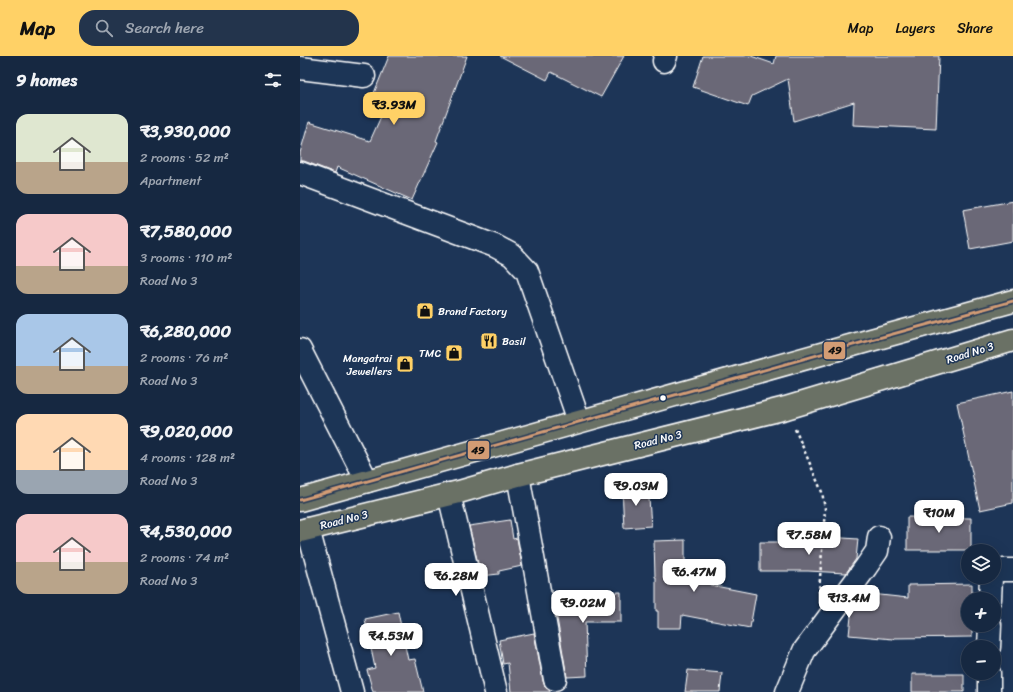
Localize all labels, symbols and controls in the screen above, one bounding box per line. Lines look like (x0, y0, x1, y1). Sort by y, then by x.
search box (79, 10, 359, 46)
text: Map (20, 12, 55, 45)
text: Search here (125, 15, 204, 41)
text: Map (848, 16, 873, 41)
text: Layers (895, 16, 935, 41)
text: Share (957, 16, 993, 41)
icon: search (93, 17, 115, 39)
text: 9 homes (16, 65, 77, 95)
icon: filters (262, 69, 284, 91)
pin: ₹3.93M (361, 92, 427, 126)
text: ₹3.93M (372, 93, 416, 116)
text: ₹3,930,000 (140, 116, 231, 146)
icon: home (48, 130, 96, 178)
text: 2 rooms · 52 m² (140, 146, 229, 169)
text: Apartment (140, 169, 201, 192)
text: ₹7,580,000 (140, 216, 232, 246)
icon: home (48, 230, 96, 278)
text: 3 rooms · 110 m² (140, 246, 232, 269)
text: Road No 3 (140, 269, 197, 292)
shop icon: Brand Factory (415, 301, 435, 321)
place label: Brand Factory (438, 302, 507, 321)
text: ₹6,280,000 (140, 316, 231, 346)
icon: home (48, 330, 96, 378)
restaurant icon: Basil (479, 331, 499, 351)
place label: Basil (502, 332, 527, 351)
street label: Road No 3 (944, 337, 996, 369)
line badge: 49 (823, 341, 846, 360)
text: 49 (827, 341, 842, 360)
shop icon: TMC (444, 343, 464, 363)
place label: TMC (419, 344, 441, 363)
text: 2 rooms · 76 m² (140, 346, 228, 369)
place label: Mangatrai Jewellers (343, 349, 393, 381)
shop icon: Mangatrai Jewellers (395, 354, 415, 374)
text: Road No 3 (140, 369, 197, 392)
unlabelled marker (658, 393, 668, 403)
text: ₹9,020,000 (140, 416, 233, 446)
street label: Road No 3 (632, 425, 684, 455)
icon: home (48, 430, 96, 478)
line badge: 49 (467, 440, 490, 460)
text: 49 (470, 441, 485, 460)
text: 4 rooms · 128 m² (140, 446, 235, 469)
text: Road No 3 (140, 469, 197, 492)
pin: ₹9.03M (603, 473, 669, 507)
text: ₹9.03M (613, 474, 659, 497)
pin: ₹10M (915, 500, 963, 534)
text: ₹10M (923, 501, 955, 524)
street label: Road No 3 (318, 505, 370, 535)
text: ₹4,530,000 (140, 516, 232, 546)
pin: ₹7.58M (776, 522, 842, 556)
text: ₹7.58M (786, 523, 832, 546)
icon: home (48, 530, 96, 578)
map controls (961, 544, 1001, 680)
button: layers (961, 544, 1001, 584)
text: 2 rooms · 74 m² (140, 546, 229, 569)
pin: ₹6.47M (661, 559, 727, 593)
text: ₹6.47M (672, 560, 716, 583)
pin: ₹6.28M (423, 563, 489, 597)
text: ₹6.28M (434, 564, 478, 587)
text: Road No 3 (140, 569, 197, 592)
pin: ₹13.4M (816, 585, 882, 619)
text: ₹13.4M (828, 586, 870, 609)
pin: ₹9.02M (550, 590, 616, 624)
text: ₹9.02M (560, 591, 606, 614)
button: + (961, 592, 1001, 632)
pin: ₹4.53M (358, 623, 424, 657)
text: ₹4.53M (368, 624, 414, 647)
button: − (961, 640, 1001, 680)

